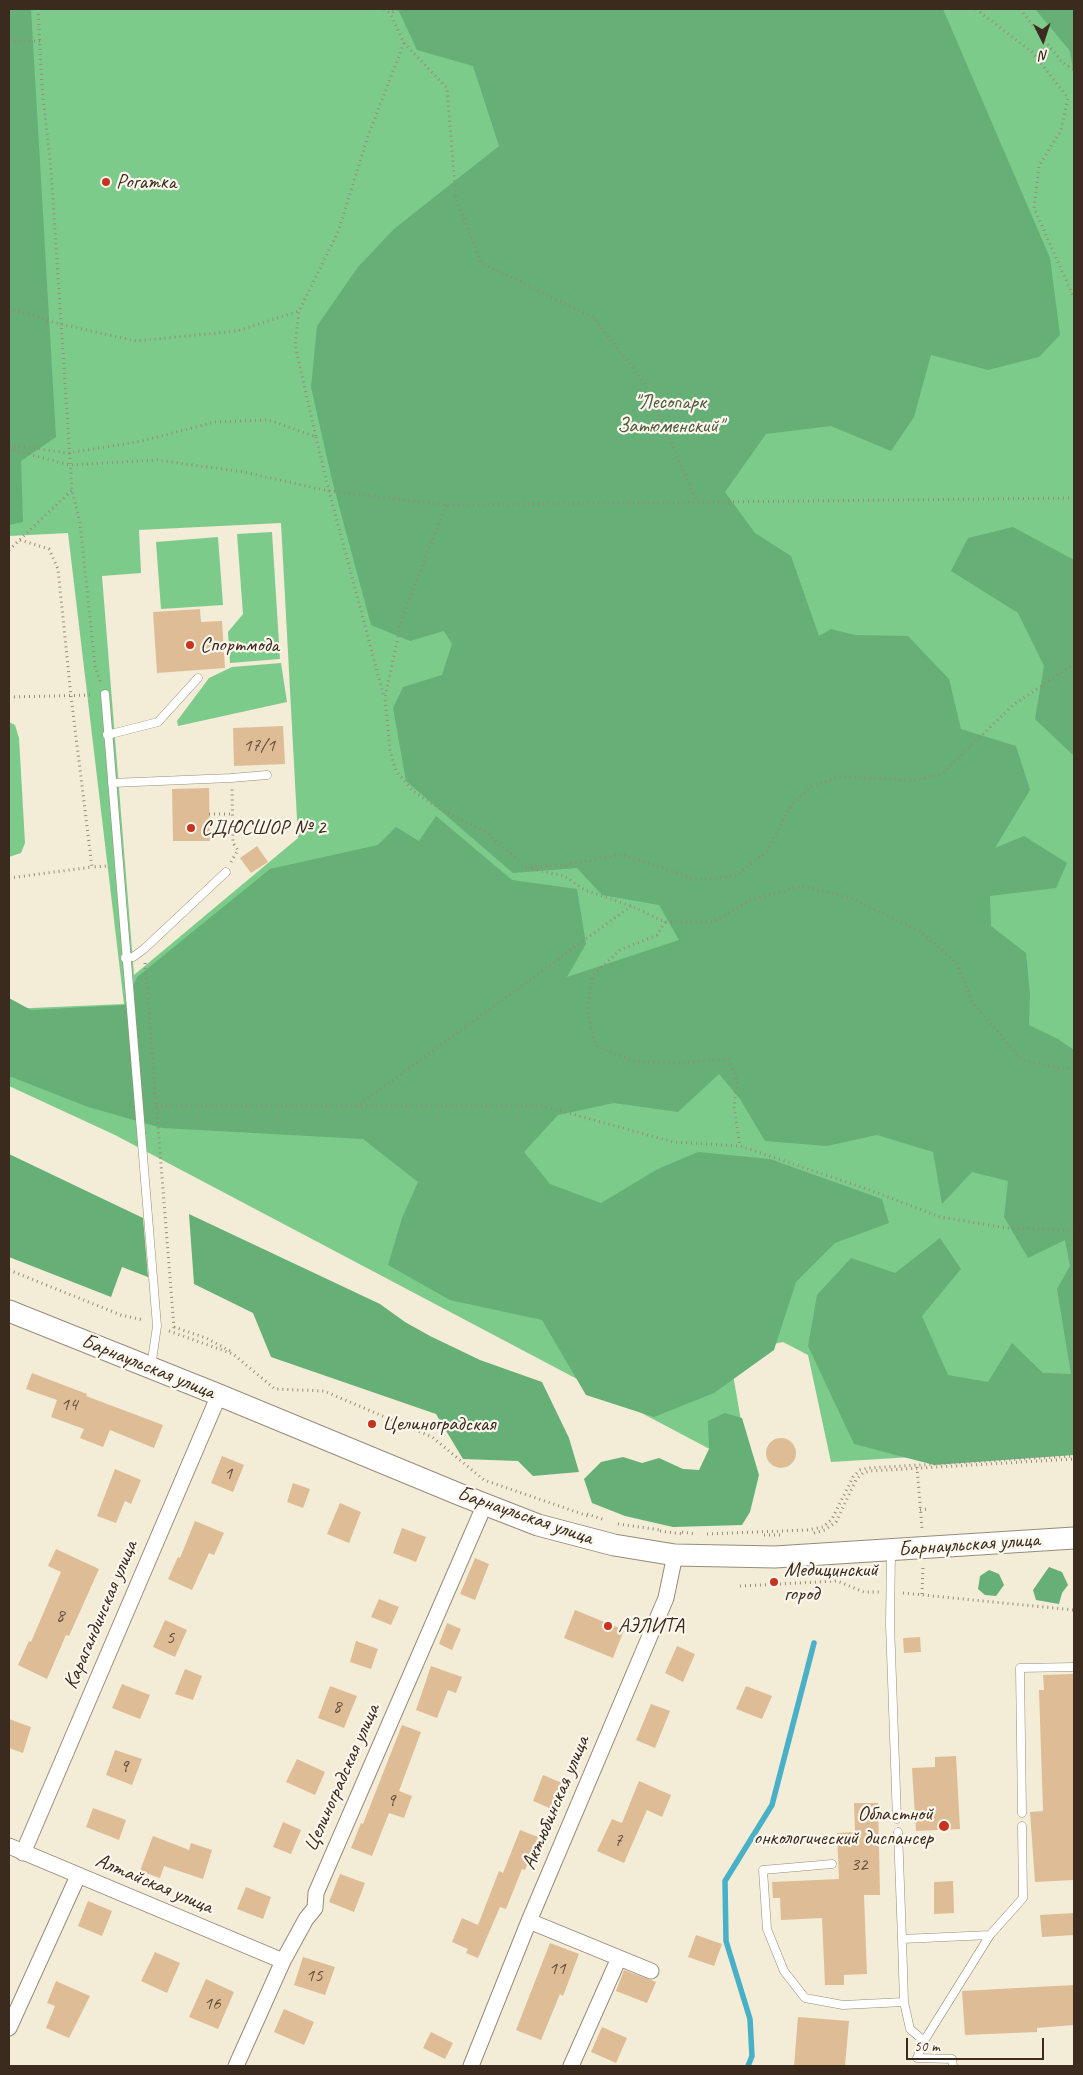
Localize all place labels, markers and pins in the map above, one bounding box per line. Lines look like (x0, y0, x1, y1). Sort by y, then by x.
place label: Рогатка (116, 169, 176, 195)
marker: Рогатка (100, 176, 112, 188)
place label: Спортмода (200, 632, 279, 658)
marker: Спортмода (184, 639, 196, 651)
place label: СДЮСШОР № 2 (201, 815, 326, 841)
marker: СДЮСШОР № 2 (185, 822, 197, 834)
place label: Целиноградская (382, 1411, 495, 1437)
marker: Целиноградская (366, 1418, 378, 1430)
place label: Медицинский город (784, 1557, 878, 1607)
marker: Медицинский город (768, 1576, 780, 1588)
place label: АЭЛИТА (618, 1613, 684, 1639)
marker: АЭЛИТА (602, 1620, 614, 1632)
place label: Областной онкологический диспансер (753, 1801, 933, 1851)
marker: Областной онкологический диспансер (937, 1819, 951, 1833)

